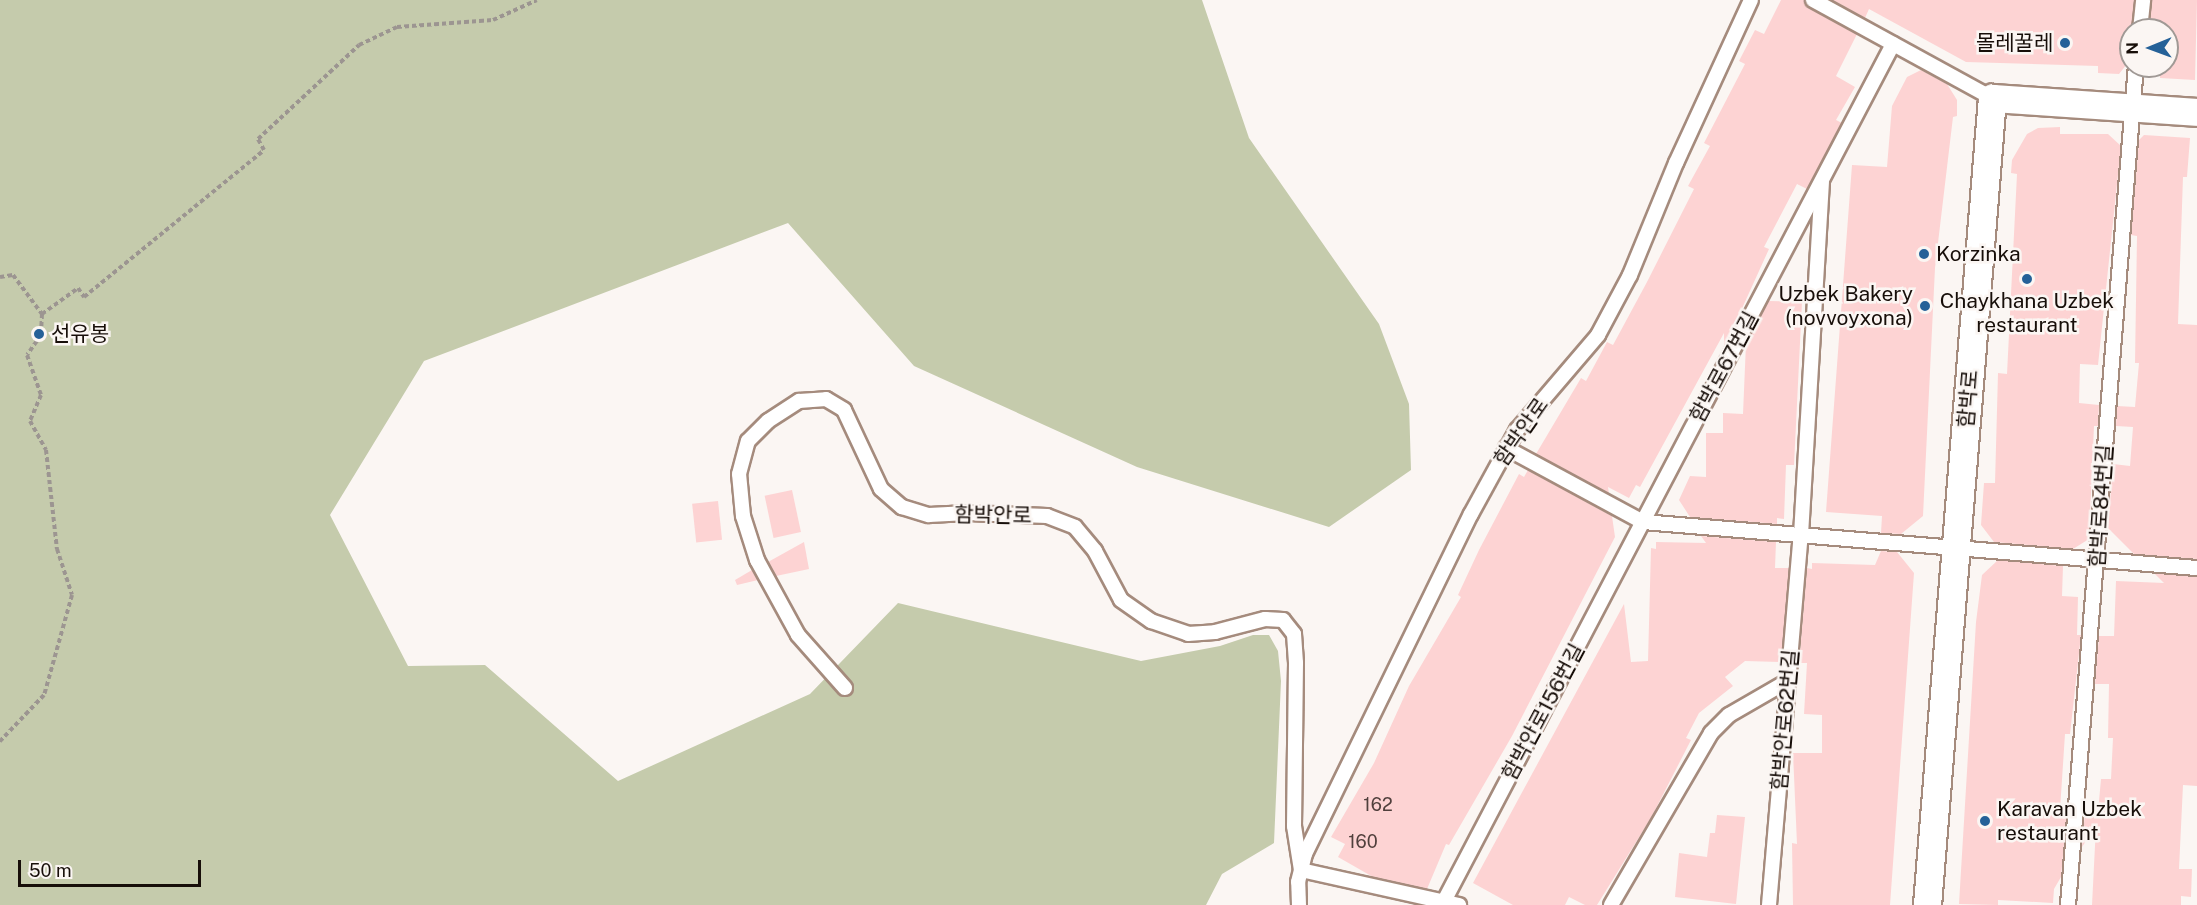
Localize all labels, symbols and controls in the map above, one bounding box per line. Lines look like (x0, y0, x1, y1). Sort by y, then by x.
north arrow (2119, 18, 2179, 78)
place label: 몰레꿀레 (1976, 30, 2053, 56)
marker: 몰레꿀레 (2058, 36, 2072, 50)
text: N (2123, 42, 2142, 55)
place label: Korzinka (1936, 241, 2021, 267)
marker: Korzinka (1917, 247, 1931, 261)
marker: Chaykhana Uzbek restaurant (2020, 272, 2034, 286)
place label: Uzbek Bakery (novvoyxona) (1778, 281, 1913, 331)
place label: Chaykhana Uzbek restaurant (1940, 288, 2114, 338)
marker: Uzbek Bakery (novvoyxona) (1918, 299, 1932, 313)
street label: 함박로67번길 (1684, 307, 1764, 427)
place label: 선유봉 (51, 321, 109, 347)
marker: 선유봉 (32, 327, 46, 341)
street label: 함박로 (1953, 369, 1983, 429)
street label: 함박안로 (1489, 393, 1553, 471)
street label: 함박로84번길 (2084, 444, 2118, 568)
street label: 함박안로 (954, 502, 1032, 528)
street label: 함박안로156번길 (1496, 639, 1590, 785)
street label: 함박안로62번길 (1766, 648, 1804, 792)
house number: 162 (1363, 794, 1393, 816)
place label: Karavan Uzbek restaurant (1997, 796, 2142, 846)
marker: Karavan Uzbek restaurant (1978, 814, 1992, 828)
house number: 160 (1348, 831, 1378, 853)
scale bar (21, 848, 204, 886)
text: 50 m (29, 860, 72, 881)

